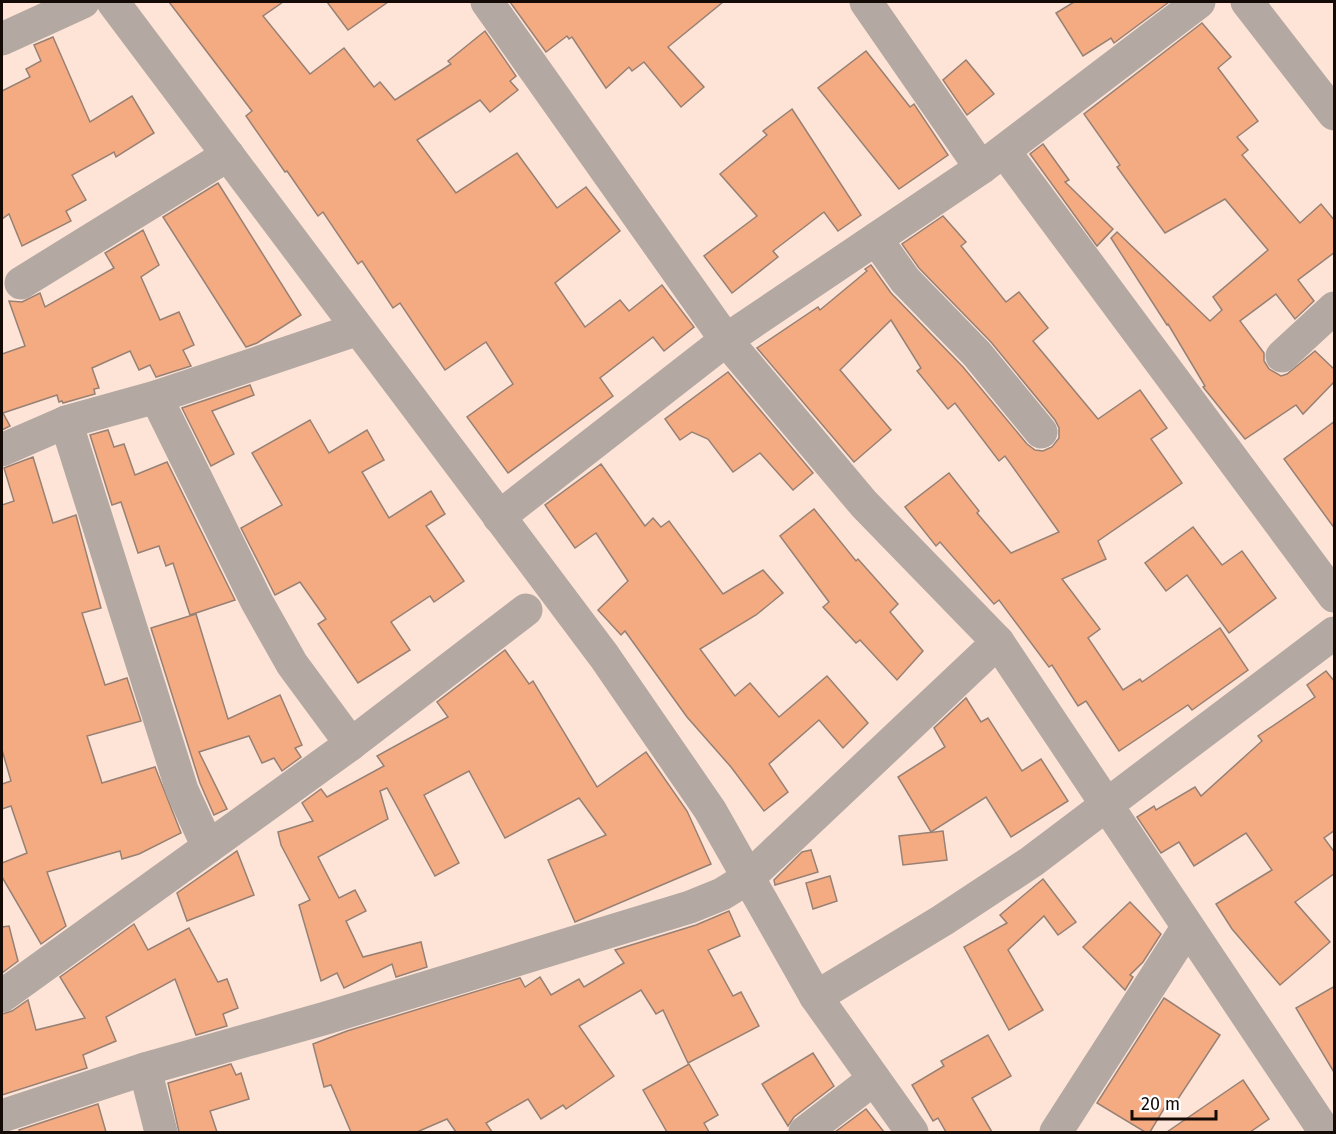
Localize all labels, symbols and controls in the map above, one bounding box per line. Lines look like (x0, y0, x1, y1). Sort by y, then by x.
scale bar (1132, 1083, 1216, 1121)
text: 20 m (1141, 1093, 1180, 1115)

